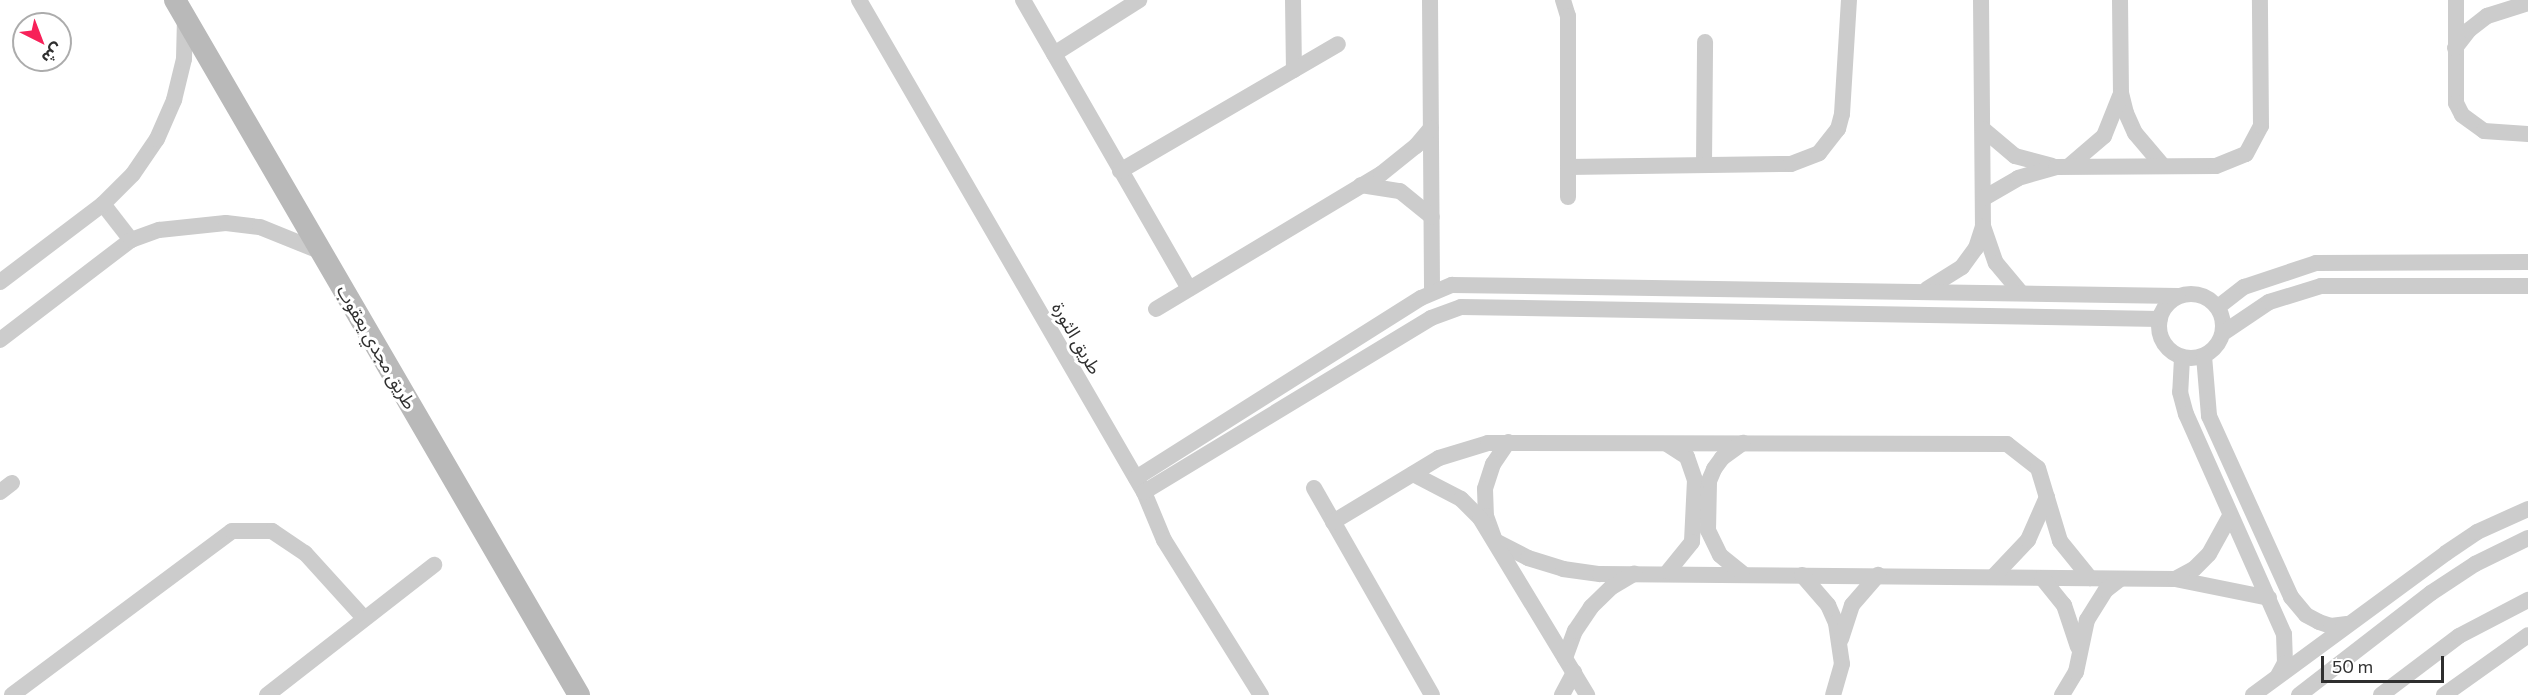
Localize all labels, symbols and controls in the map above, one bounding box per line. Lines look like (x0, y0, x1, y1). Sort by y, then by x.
north arrow (12, 12, 72, 72)
text: ش (39, 40, 68, 69)
street label: طريق مجدي يعقوب (333, 281, 421, 413)
street label: طريق الثورة (1048, 298, 1106, 378)
scale bar (2324, 644, 2447, 682)
text: 50 m (2332, 655, 2373, 677)

